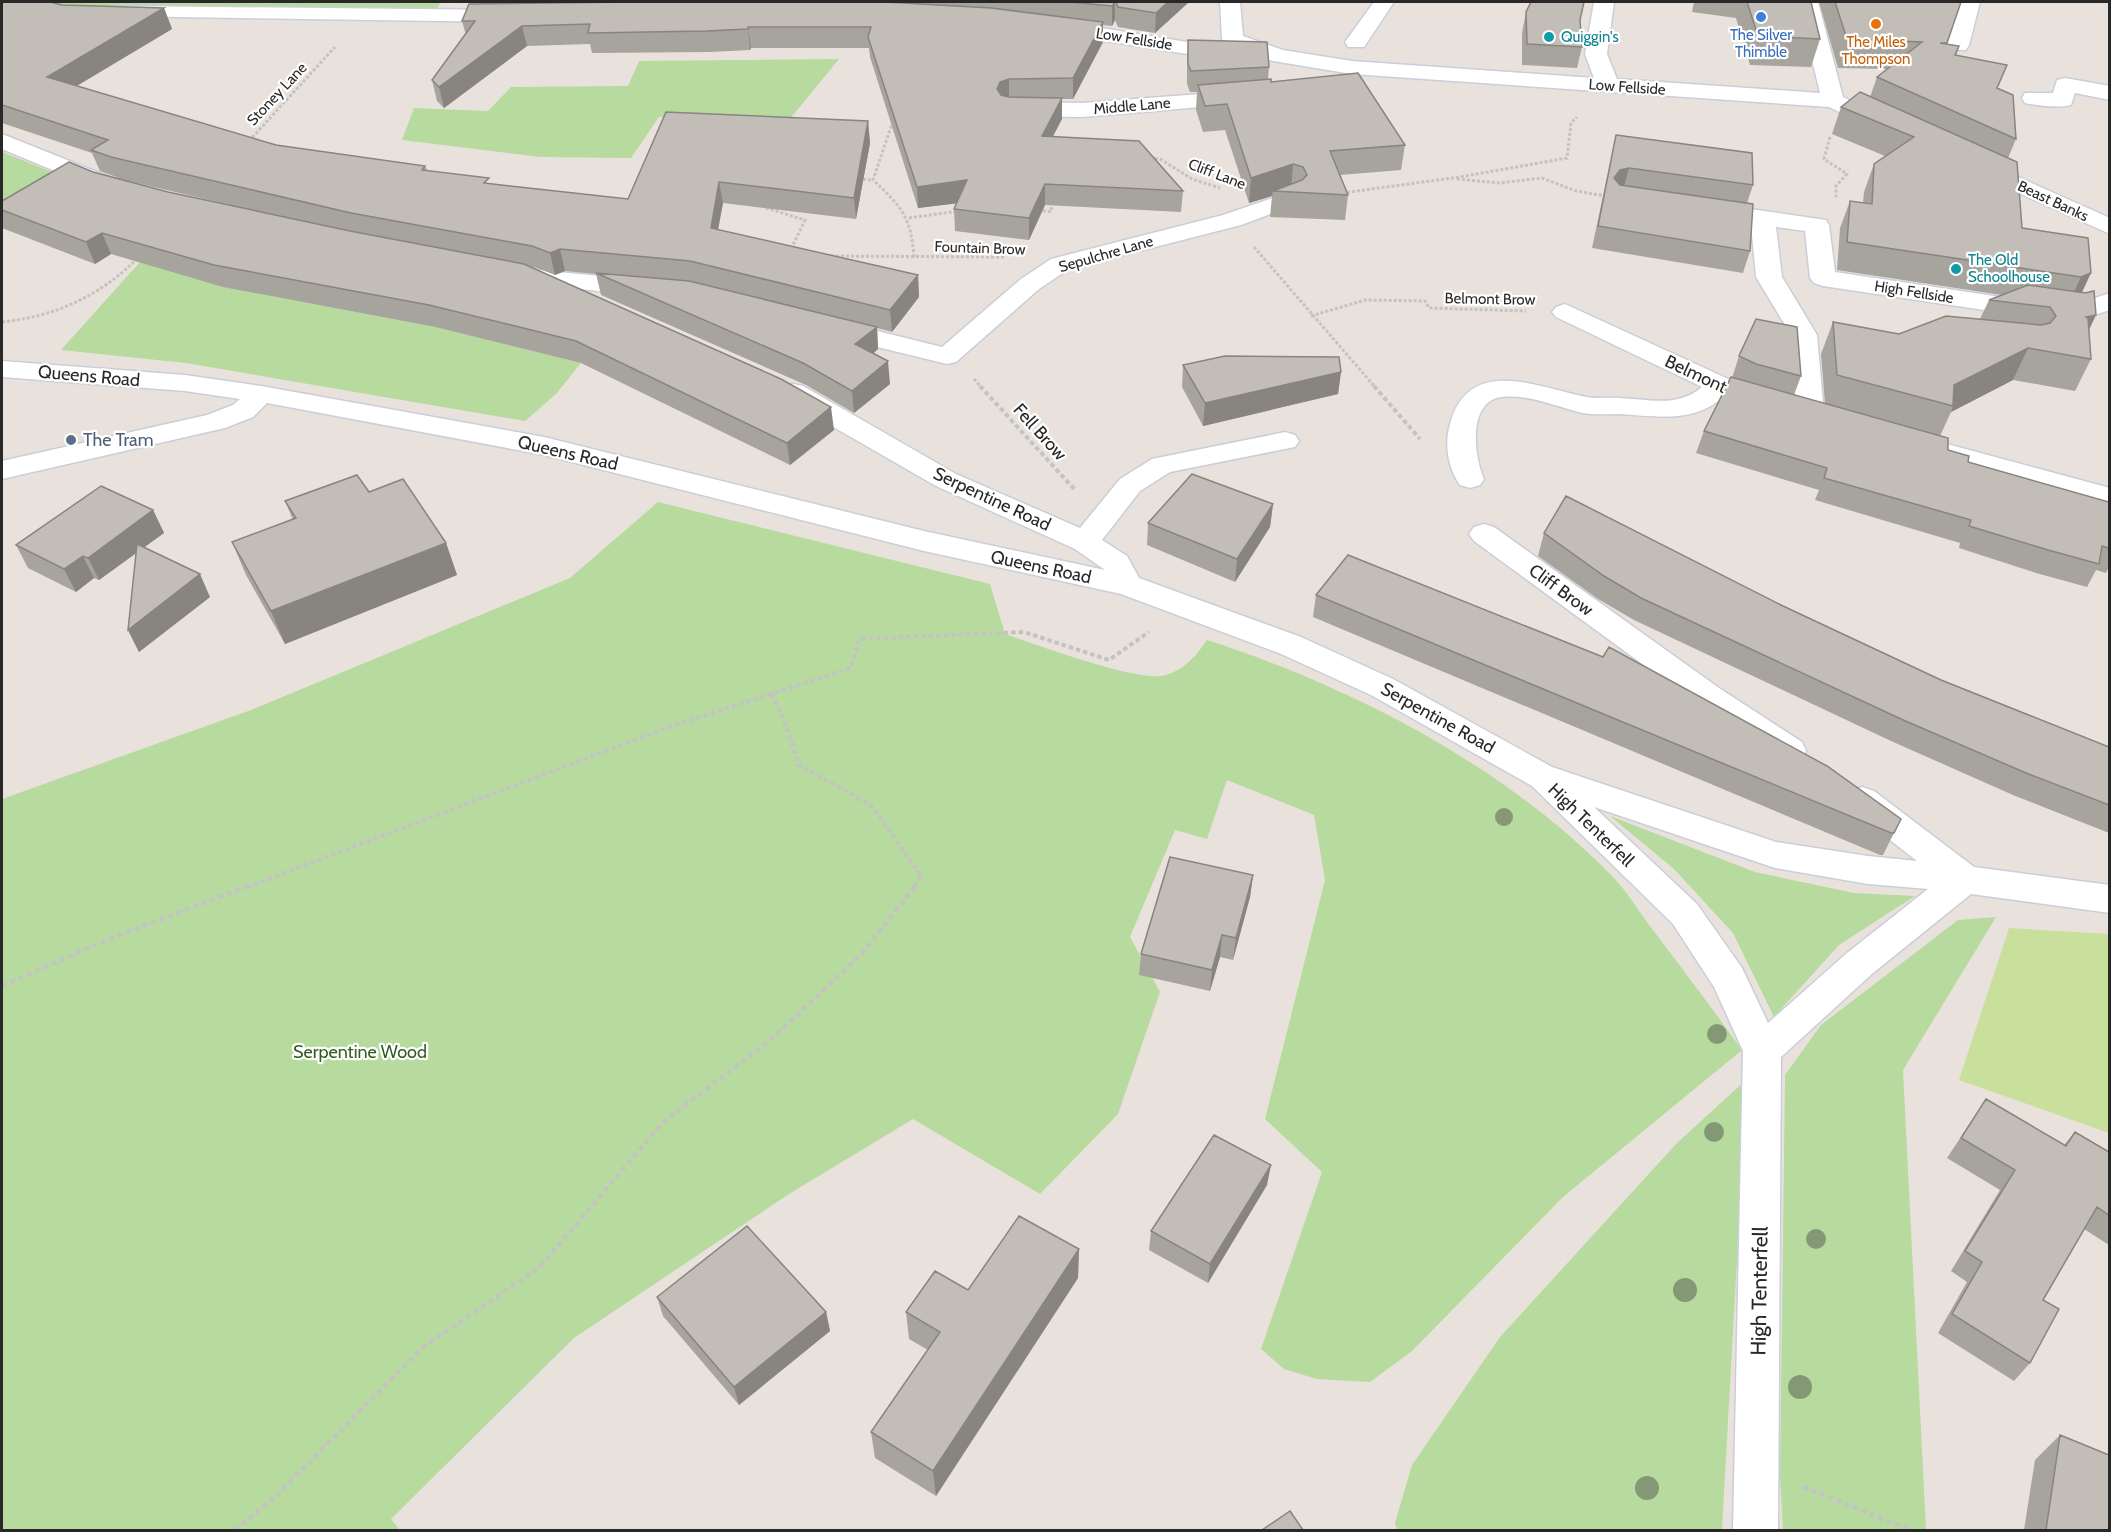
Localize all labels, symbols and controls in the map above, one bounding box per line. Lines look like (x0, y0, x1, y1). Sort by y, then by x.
marker: The Silver Thimble (1754, 10, 1768, 24)
marker: The Miles Thompson (1869, 17, 1883, 31)
street label: Low Fellside (1094, 24, 1174, 54)
place label: The Silver Thimble (1730, 26, 1792, 61)
place label: Quiggin's (1561, 28, 1619, 46)
marker: Quiggin's (1542, 30, 1556, 44)
place label: The Miles Thompson (1842, 33, 1910, 68)
street label: Stoney Lane (243, 59, 311, 129)
street label: Low Fellside (1588, 75, 1666, 99)
street label: Middle Lane (1093, 94, 1172, 118)
street label: Cliff Lane (1186, 155, 1249, 193)
street label: Beast Banks (2015, 177, 2091, 225)
street label: Sepulchre Lane (1057, 232, 1156, 276)
street label: Fountain Brow (934, 237, 1026, 259)
place label: The Old Schoolhouse (1968, 251, 2050, 286)
marker: The Old Schoolhouse (1949, 262, 1963, 276)
street label: High Fellside (1873, 277, 1955, 307)
street label: Belmont Brow (1444, 289, 1536, 309)
street label: Belmont (1661, 350, 1731, 398)
street label: Queens Road (37, 361, 141, 391)
street label: Fell Brow (1009, 399, 1071, 465)
place label: The Tram (83, 429, 154, 451)
street label: Queens Road (516, 431, 620, 475)
marker: The Tram (64, 433, 78, 447)
street label: Serpentine Road (930, 462, 1054, 536)
street label: Queens Road (989, 546, 1093, 588)
street label: Cliff Brow (1525, 559, 1597, 621)
street label: Serpentine Road (1377, 678, 1499, 758)
street label: High Tenterfell (1543, 779, 1639, 872)
park label: Serpentine Wood (293, 1041, 427, 1063)
street label: High Tenterfell (1745, 1226, 1773, 1356)

